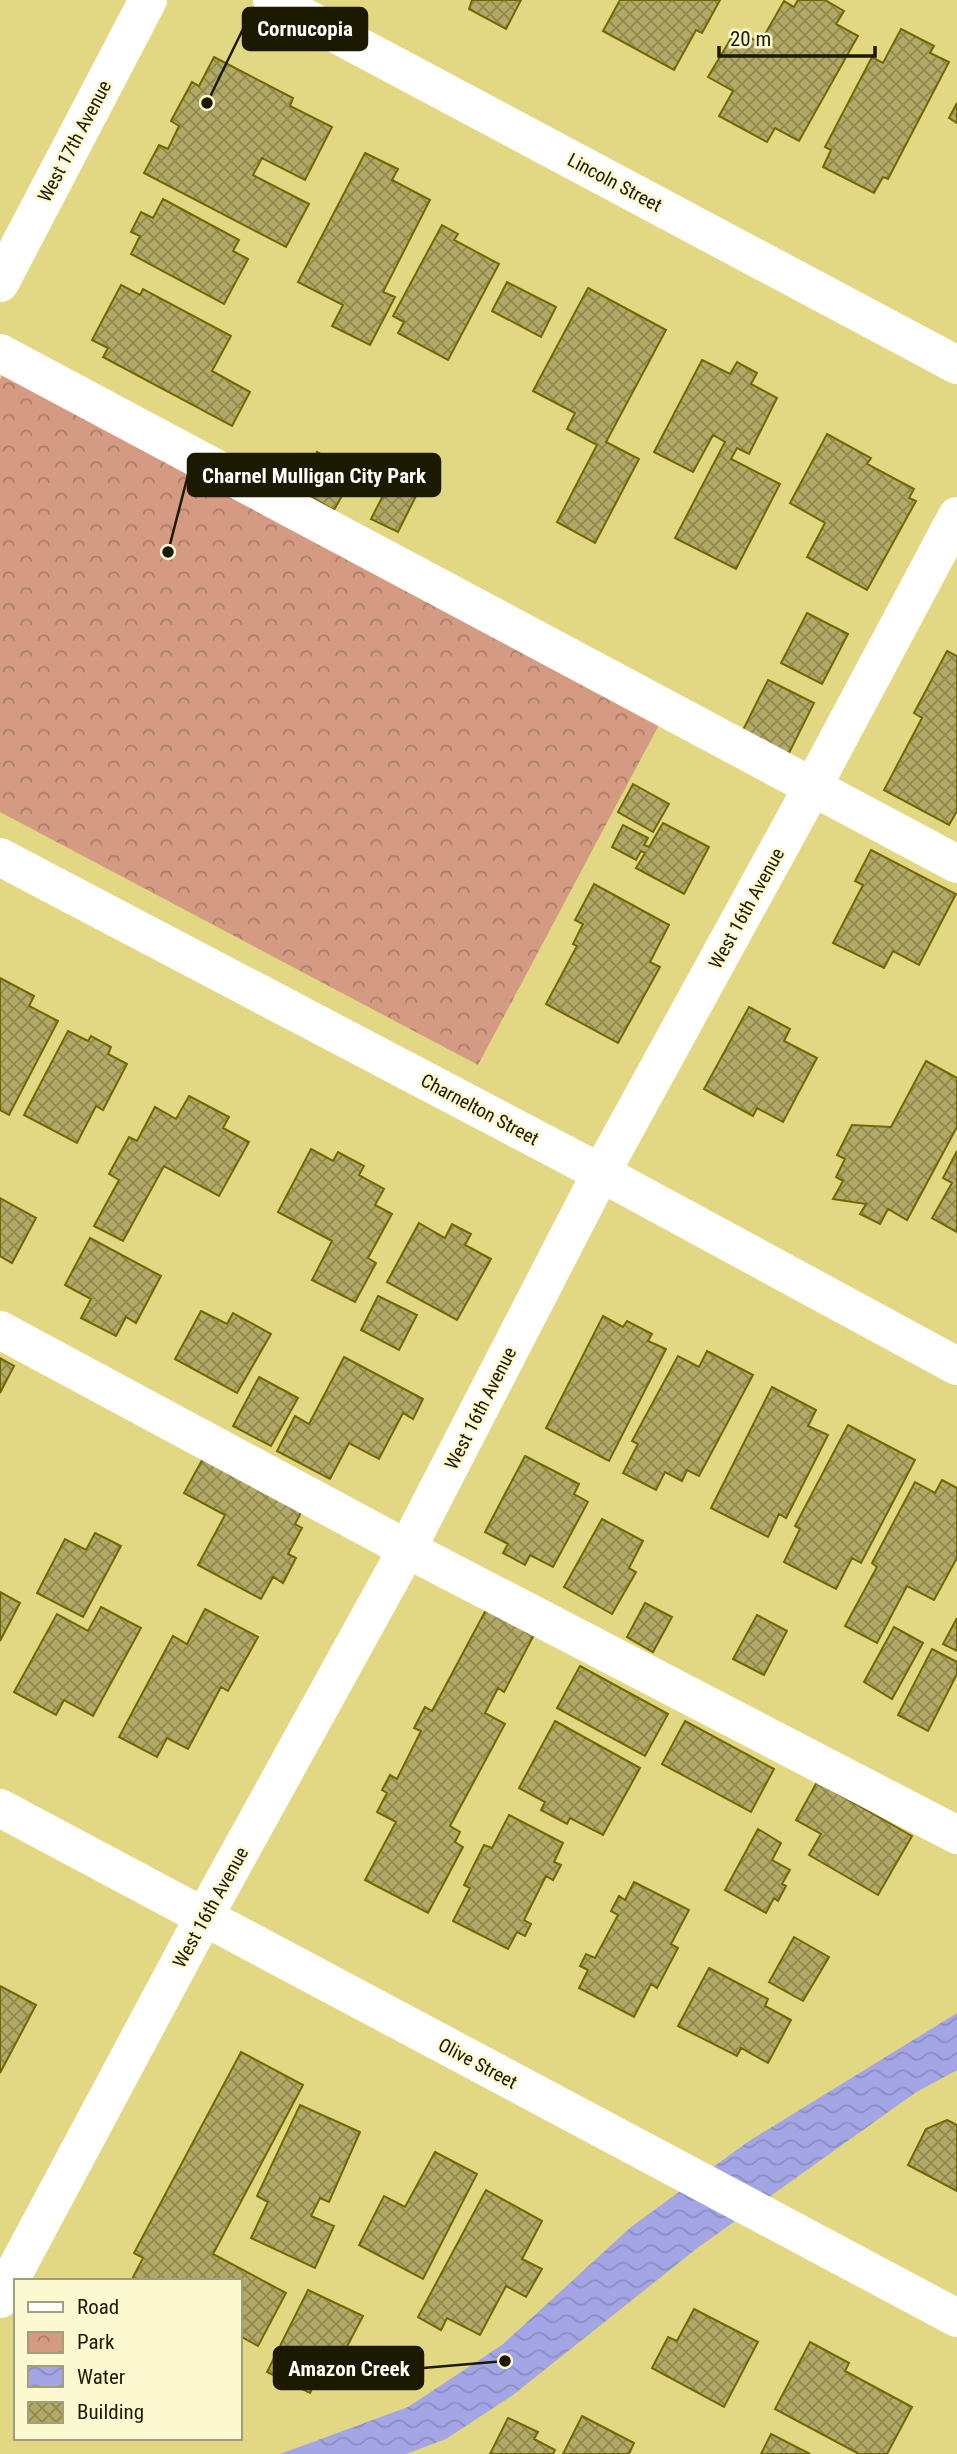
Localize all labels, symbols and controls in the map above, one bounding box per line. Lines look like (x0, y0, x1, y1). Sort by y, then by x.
callout: Cornucopia (243, 8, 367, 50)
scale bar (719, 14, 875, 58)
text: Cornucopia (257, 17, 353, 41)
text: 20 m (730, 27, 771, 51)
street label: West 17th Avenue (33, 76, 116, 206)
street label: Lincoln Street (564, 148, 666, 217)
callout: Charnel Mulligan City Park (188, 454, 440, 496)
text: Charnel Mulligan City Park (202, 464, 427, 488)
street label: West 16th Avenue (704, 844, 789, 973)
street label: Charnelton Street (417, 1069, 543, 1150)
street label: West 16th Avenue (440, 1343, 521, 1473)
street label: West 16th Avenue (168, 1843, 253, 1972)
street label: Olive Street (434, 2033, 521, 2094)
legend (14, 2279, 242, 2440)
text: Road (77, 2295, 119, 2319)
text: Park (77, 2330, 115, 2354)
callout: Amazon Creek (274, 2347, 423, 2389)
text: Amazon Creek (288, 2357, 411, 2381)
text: Water (77, 2365, 125, 2389)
text: Building (77, 2400, 144, 2424)

